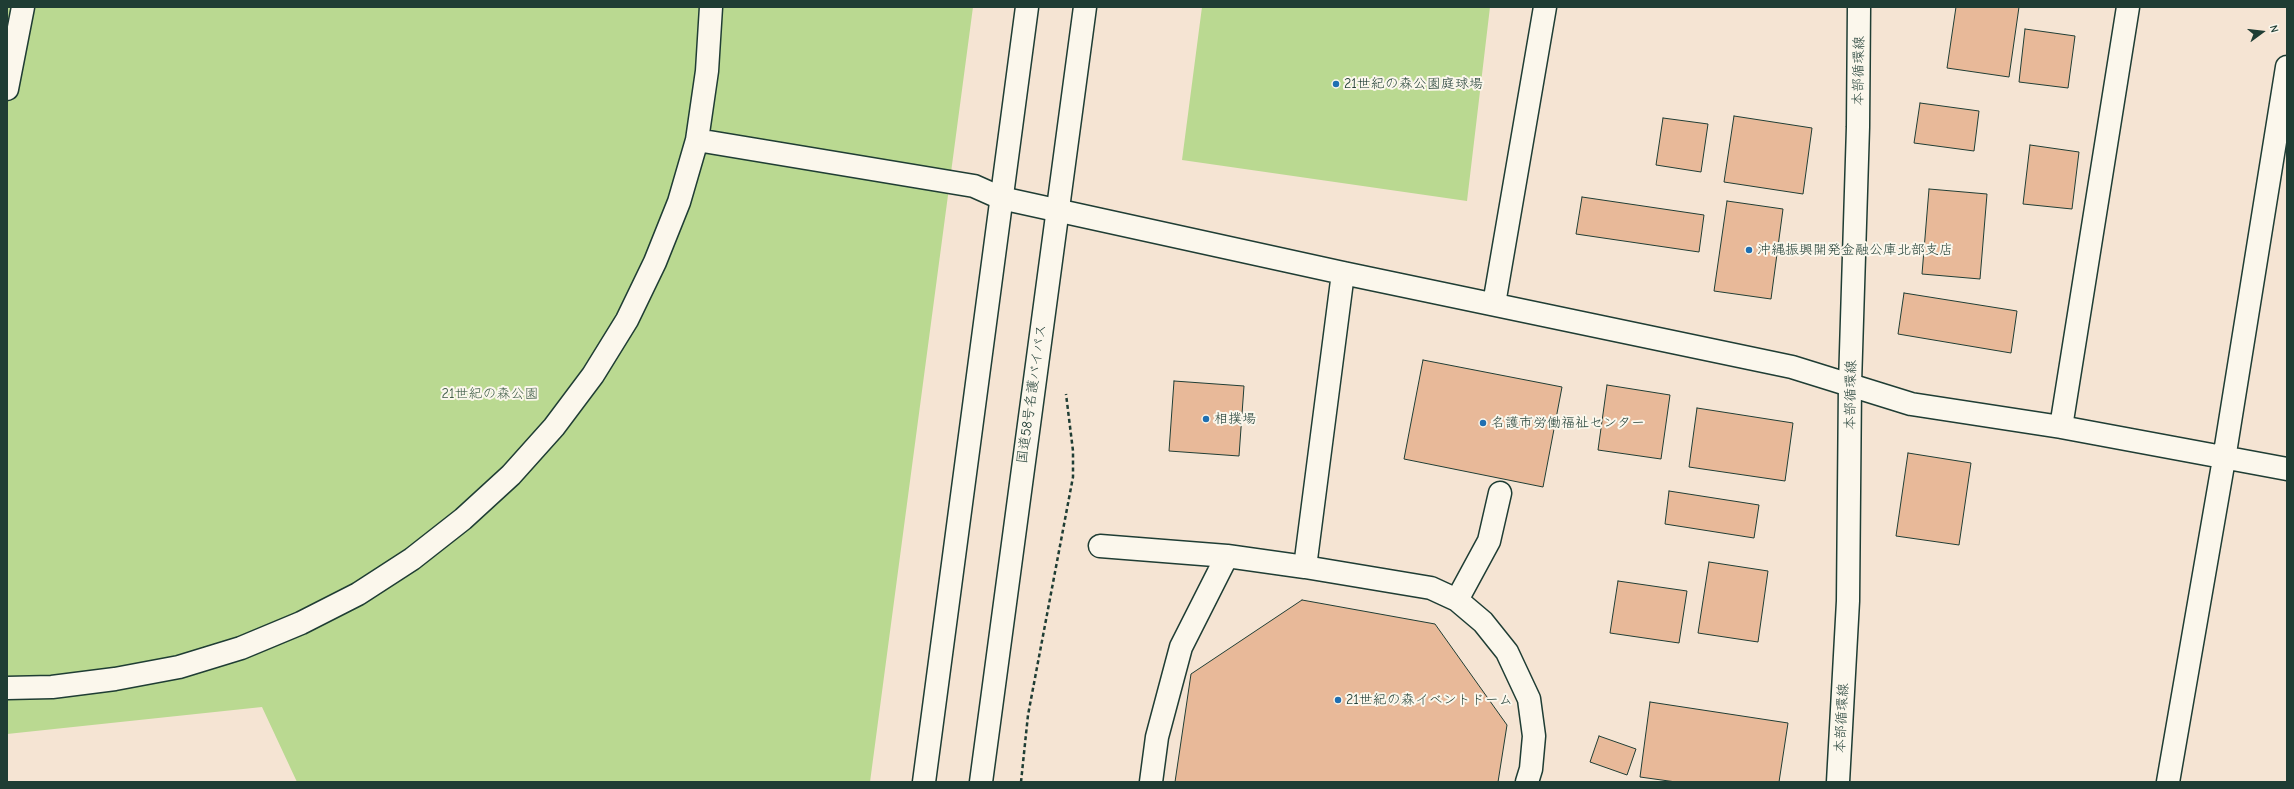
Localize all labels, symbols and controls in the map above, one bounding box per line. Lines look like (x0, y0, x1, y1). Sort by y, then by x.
north arrow (2242, 12, 2282, 52)
text: N (2267, 24, 2281, 34)
street label: 本部循環線 (1850, 36, 1868, 106)
place label: 21世紀の森公園庭球場 (1344, 76, 1483, 92)
marker: 21世紀の森公園庭球場 (1331, 79, 1341, 89)
place label: 沖縄振興開発金融公庫北部支店 (1757, 242, 1953, 258)
marker: 沖縄振興開発金融公庫北部支店 (1744, 245, 1754, 255)
street label: 国道58号名護バイパス (1014, 323, 1050, 465)
street label: 本部循環線 (1842, 360, 1860, 430)
park label: 21世紀の森公園 (442, 386, 538, 402)
place label: 相撲場 (1214, 411, 1256, 427)
marker: 相撲場 (1201, 414, 1211, 424)
place label: 名護市労働福祉センター (1491, 415, 1645, 431)
marker: 名護市労働福祉センター (1478, 418, 1488, 428)
street label: 本部循環線 (1832, 683, 1852, 753)
place label: 21世紀の森イベントドーム (1346, 692, 1513, 708)
marker: 21世紀の森イベントドーム (1333, 695, 1343, 705)

